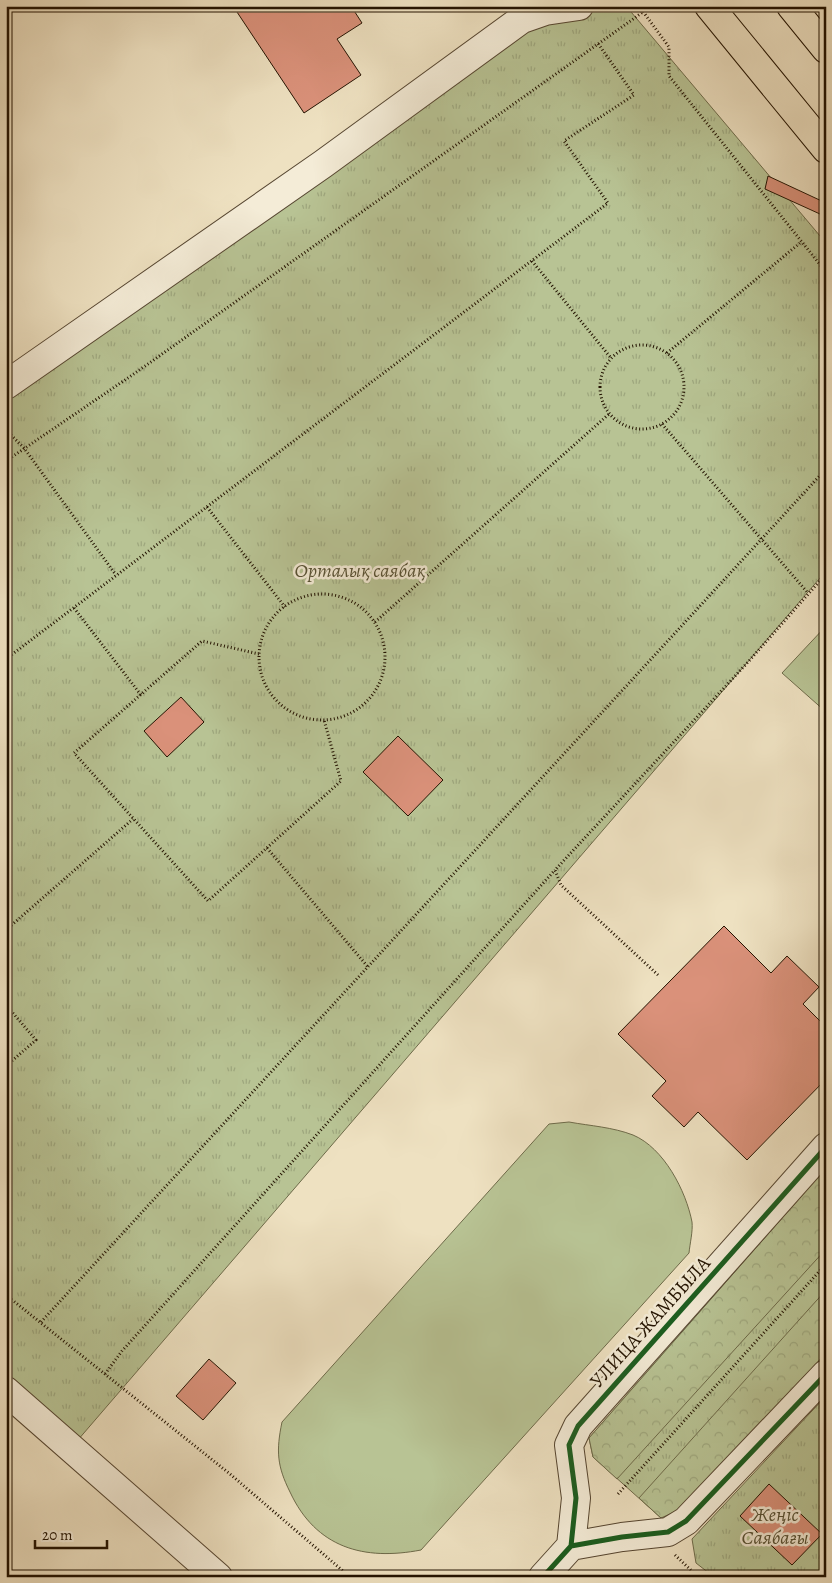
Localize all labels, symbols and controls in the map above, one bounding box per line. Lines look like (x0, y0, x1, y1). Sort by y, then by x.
park label: Орталық саябақ (294, 557, 426, 584)
street label: УЛИЦА ЖАМБЫЛА (584, 1250, 717, 1394)
park label: Жеңіс Саябағы (741, 1501, 809, 1551)
scale bar (35, 1518, 108, 1550)
text: 20 m (42, 1525, 73, 1545)

